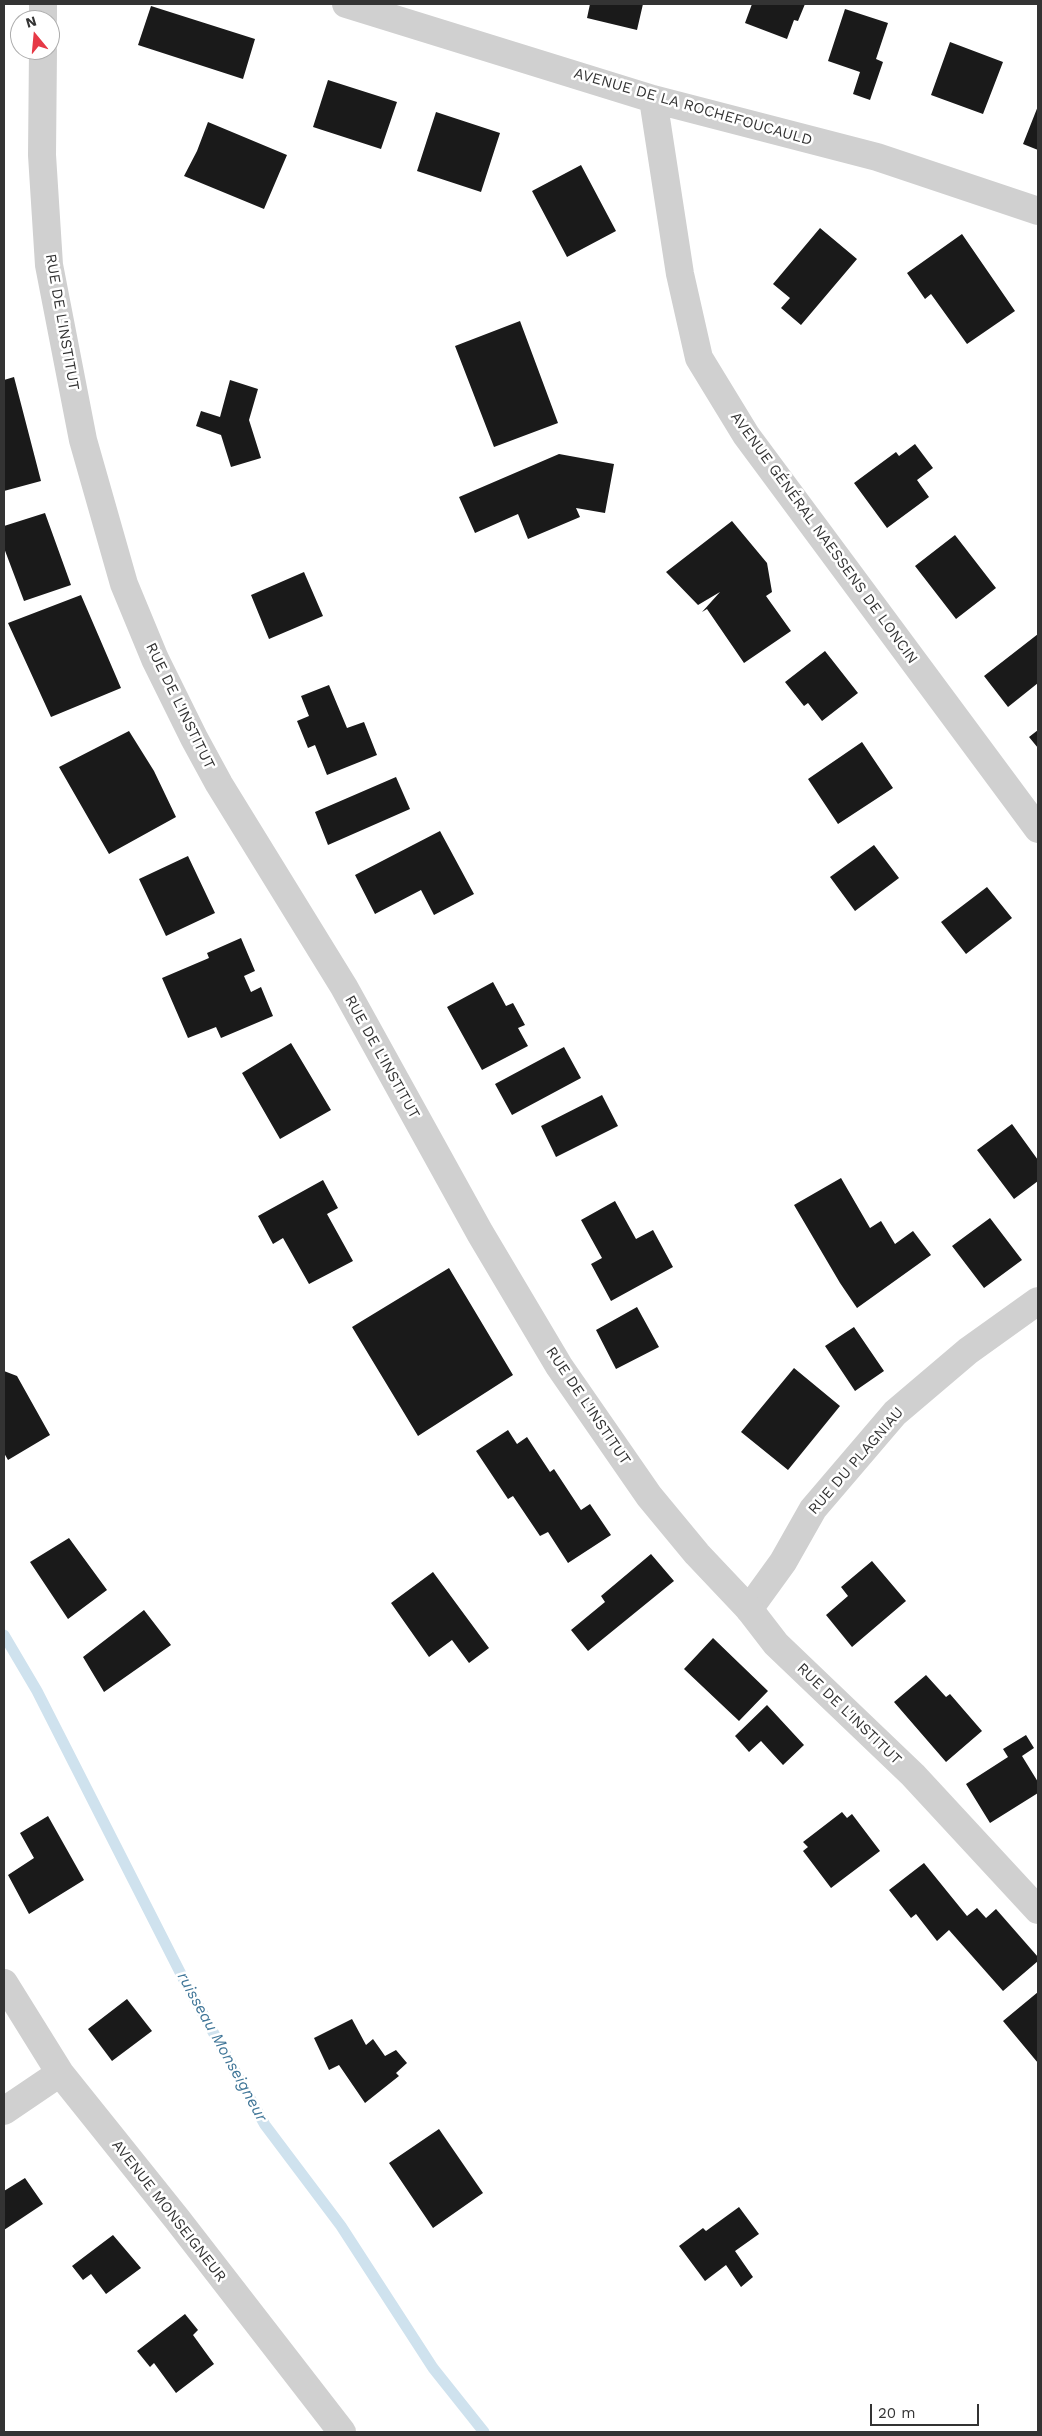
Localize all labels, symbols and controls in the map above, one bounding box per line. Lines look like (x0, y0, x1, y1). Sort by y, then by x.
north arrow (10, 10, 60, 60)
text: N (24, 12, 38, 31)
street label: AVENUE DE LA ROCHEFOUCAULD (572, 64, 814, 150)
street label: RUE DE L'INSTITUT (41, 252, 83, 392)
street label: AVENUE GÉNÉRAL NAESSENS DE LONCIN (727, 409, 921, 667)
street label: RUE DE L'INSTITUT (142, 640, 218, 772)
street label: RUE DE L'INSTITUT (341, 992, 423, 1122)
street label: RUE DE L'INSTITUT (542, 1344, 634, 1468)
street label: RUE DU PLAGNIAU (805, 1404, 907, 1518)
street label: RUE DE L'INSTITUT (793, 1659, 905, 1769)
water label: ruisseau Monseigneur (173, 1969, 271, 2125)
street label: AVENUE MONSEIGNEUR (108, 2136, 230, 2286)
scale bar (872, 2394, 981, 2426)
text: 20 m (878, 2404, 916, 2422)

